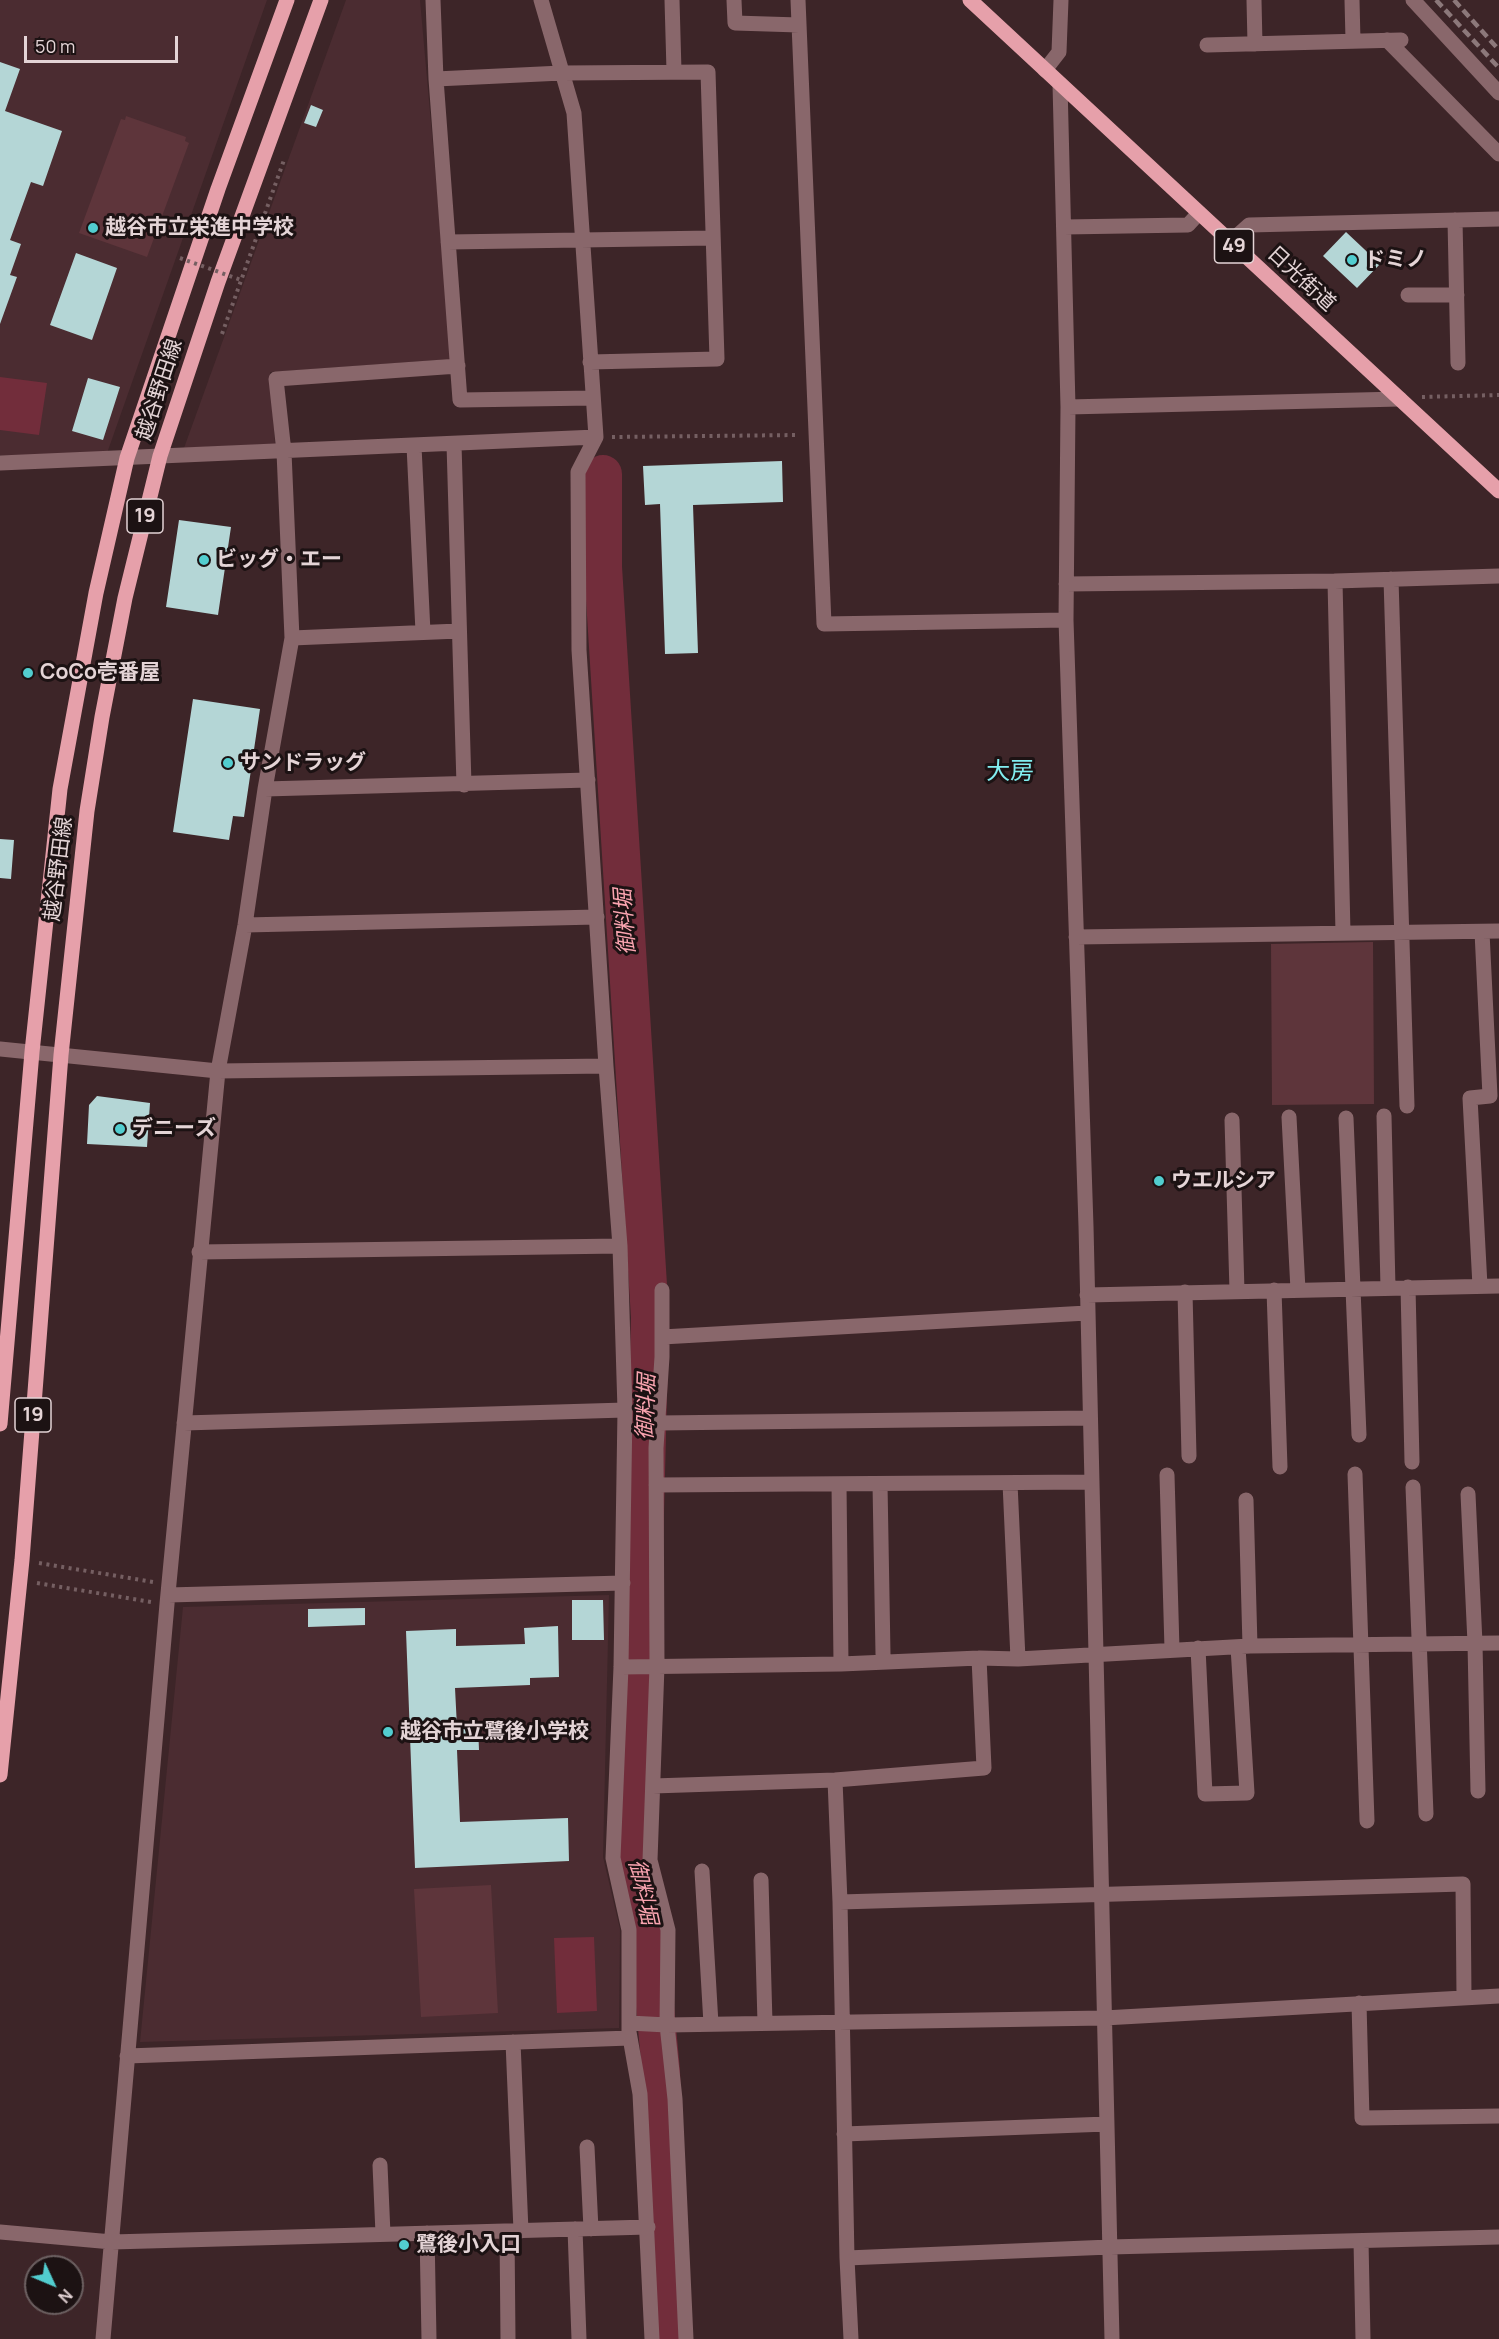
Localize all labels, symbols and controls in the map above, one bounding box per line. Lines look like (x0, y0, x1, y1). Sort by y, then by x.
scale bar (27, 24, 182, 62)
text: 50 m (35, 34, 75, 58)
place label: 越谷市立栄進中学校 (105, 215, 294, 241)
marker: 越谷市立栄進中学校 (86, 221, 100, 235)
road number: 49 (1214, 229, 1254, 263)
street label: 日光街道 (1262, 241, 1340, 317)
place label: ドミノ (1364, 247, 1427, 273)
marker: ドミノ (1345, 253, 1359, 267)
street label: 越谷野田線 (132, 336, 188, 444)
road number: 19 (127, 499, 163, 533)
place label: ビッグ・エー (216, 547, 342, 573)
marker: ビッグ・エー (197, 553, 211, 567)
place label: CoCo壱番屋 (40, 660, 160, 686)
marker: CoCo壱番屋 (21, 666, 35, 680)
place label: サンドラッグ (240, 750, 366, 776)
marker: サンドラッグ (221, 756, 235, 770)
district label: 大房 (986, 758, 1034, 786)
street label: 越谷野田線 (40, 815, 78, 923)
water label: 御料堀 (611, 888, 641, 956)
place label: デニーズ (132, 1116, 216, 1142)
marker: デニーズ (113, 1122, 127, 1136)
place label: ウエルシア (1171, 1168, 1276, 1194)
marker: ウエルシア (1152, 1174, 1166, 1188)
water label: 御料堀 (633, 1374, 661, 1440)
road number: 19 (15, 1398, 51, 1432)
place label: 越谷市立鷺後小学校 (400, 1719, 589, 1745)
marker: 越谷市立鷺後小学校 (381, 1725, 395, 1739)
water label: 御料堀 (622, 1857, 662, 1927)
place label: 鷺後小入口 (416, 2232, 521, 2258)
marker: 鷺後小入口 (397, 2238, 411, 2252)
north arrow (24, 2255, 84, 2315)
text: N (54, 2284, 77, 2308)

